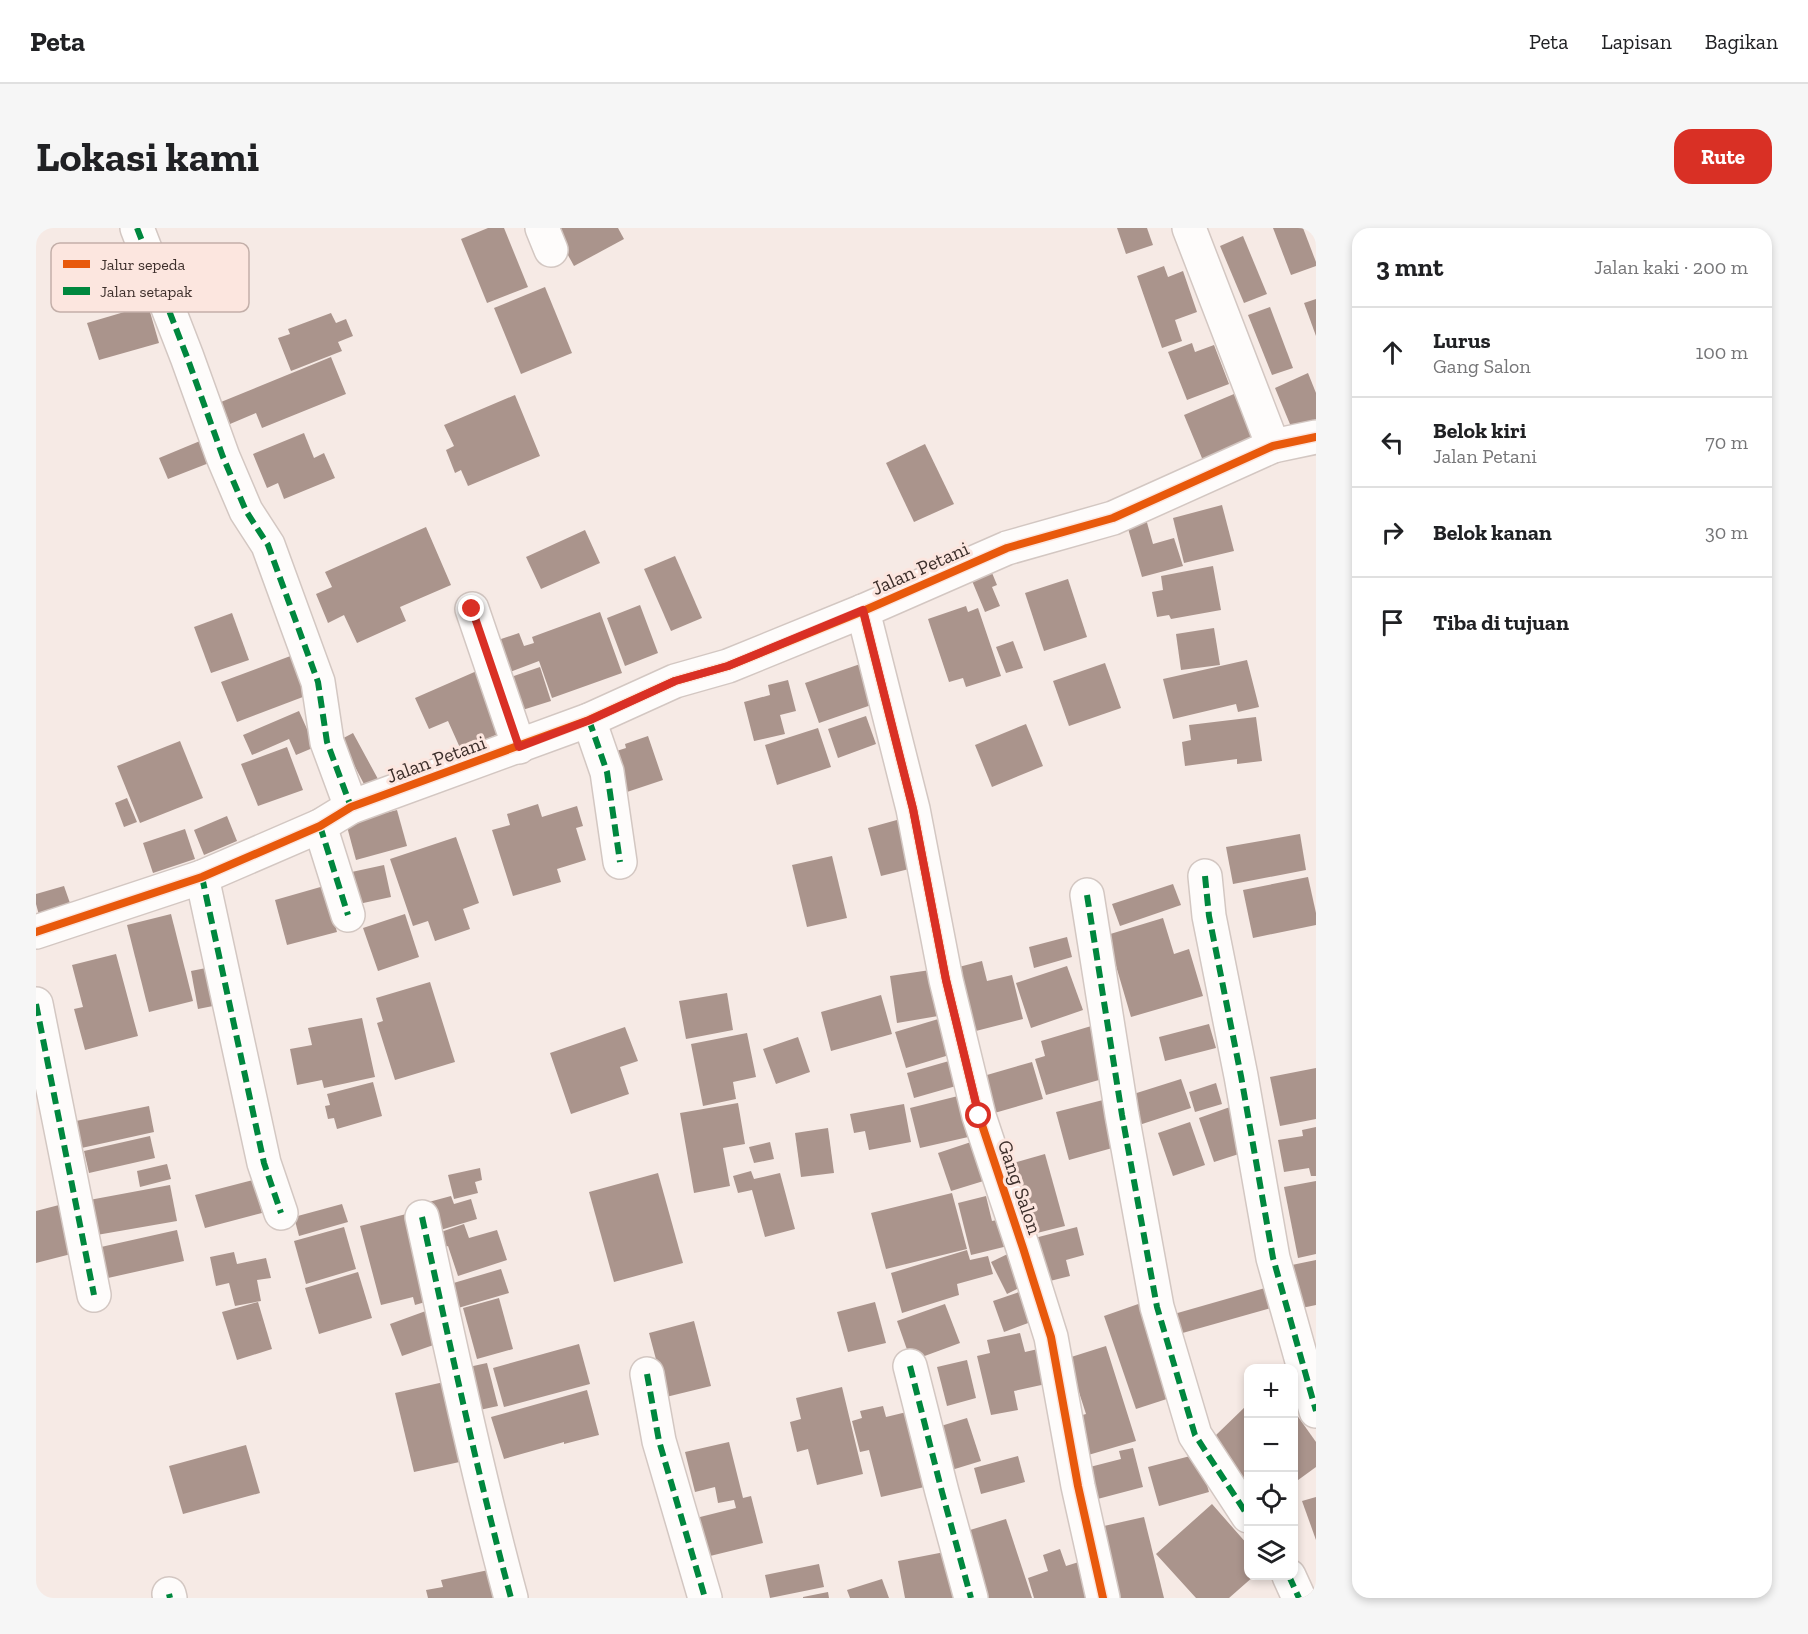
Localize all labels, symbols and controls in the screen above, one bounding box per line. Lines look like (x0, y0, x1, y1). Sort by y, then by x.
text: Peta (30, 25, 85, 58)
text: Peta (1529, 29, 1568, 54)
text: Lapisan (1601, 29, 1672, 54)
text: Bagikan (1705, 29, 1778, 54)
button: Rute (1674, 129, 1772, 184)
text: Lokasi kami (36, 131, 259, 182)
legend (51, 243, 249, 312)
text: 3 mnt (1376, 251, 1443, 283)
text: Jalur sepeda (100, 255, 186, 274)
text: Jalan kaki · 200 m (1594, 255, 1748, 279)
text: Jalan setapak (100, 282, 193, 301)
text: Lurus (1433, 327, 1491, 354)
icon: ahead (1376, 336, 1409, 369)
text: 100 m (1695, 340, 1748, 364)
text: Gang Salon (1433, 354, 1531, 378)
text: Belok kiri (1433, 417, 1526, 444)
icon: left (1376, 426, 1409, 459)
text: 70 m (1705, 430, 1748, 454)
text: Jalan Petani (1433, 444, 1537, 468)
icon: right (1376, 516, 1409, 549)
text: Belok kanan (1433, 519, 1552, 546)
text: 30 m (1705, 520, 1748, 544)
street label: Jalan Petani (868, 536, 973, 600)
route end (458, 595, 484, 621)
icon: arrive (1376, 606, 1409, 639)
text: Tiba di tujuan (1433, 609, 1569, 636)
street label: Jalan Petani (383, 730, 489, 788)
route start (965, 1102, 991, 1128)
street label: Gang Salon (993, 1137, 1047, 1238)
map controls (1244, 1364, 1298, 1580)
button: + (1244, 1364, 1298, 1418)
button: − (1244, 1418, 1298, 1472)
button: locate (1244, 1472, 1298, 1526)
button: layers (1244, 1526, 1298, 1580)

